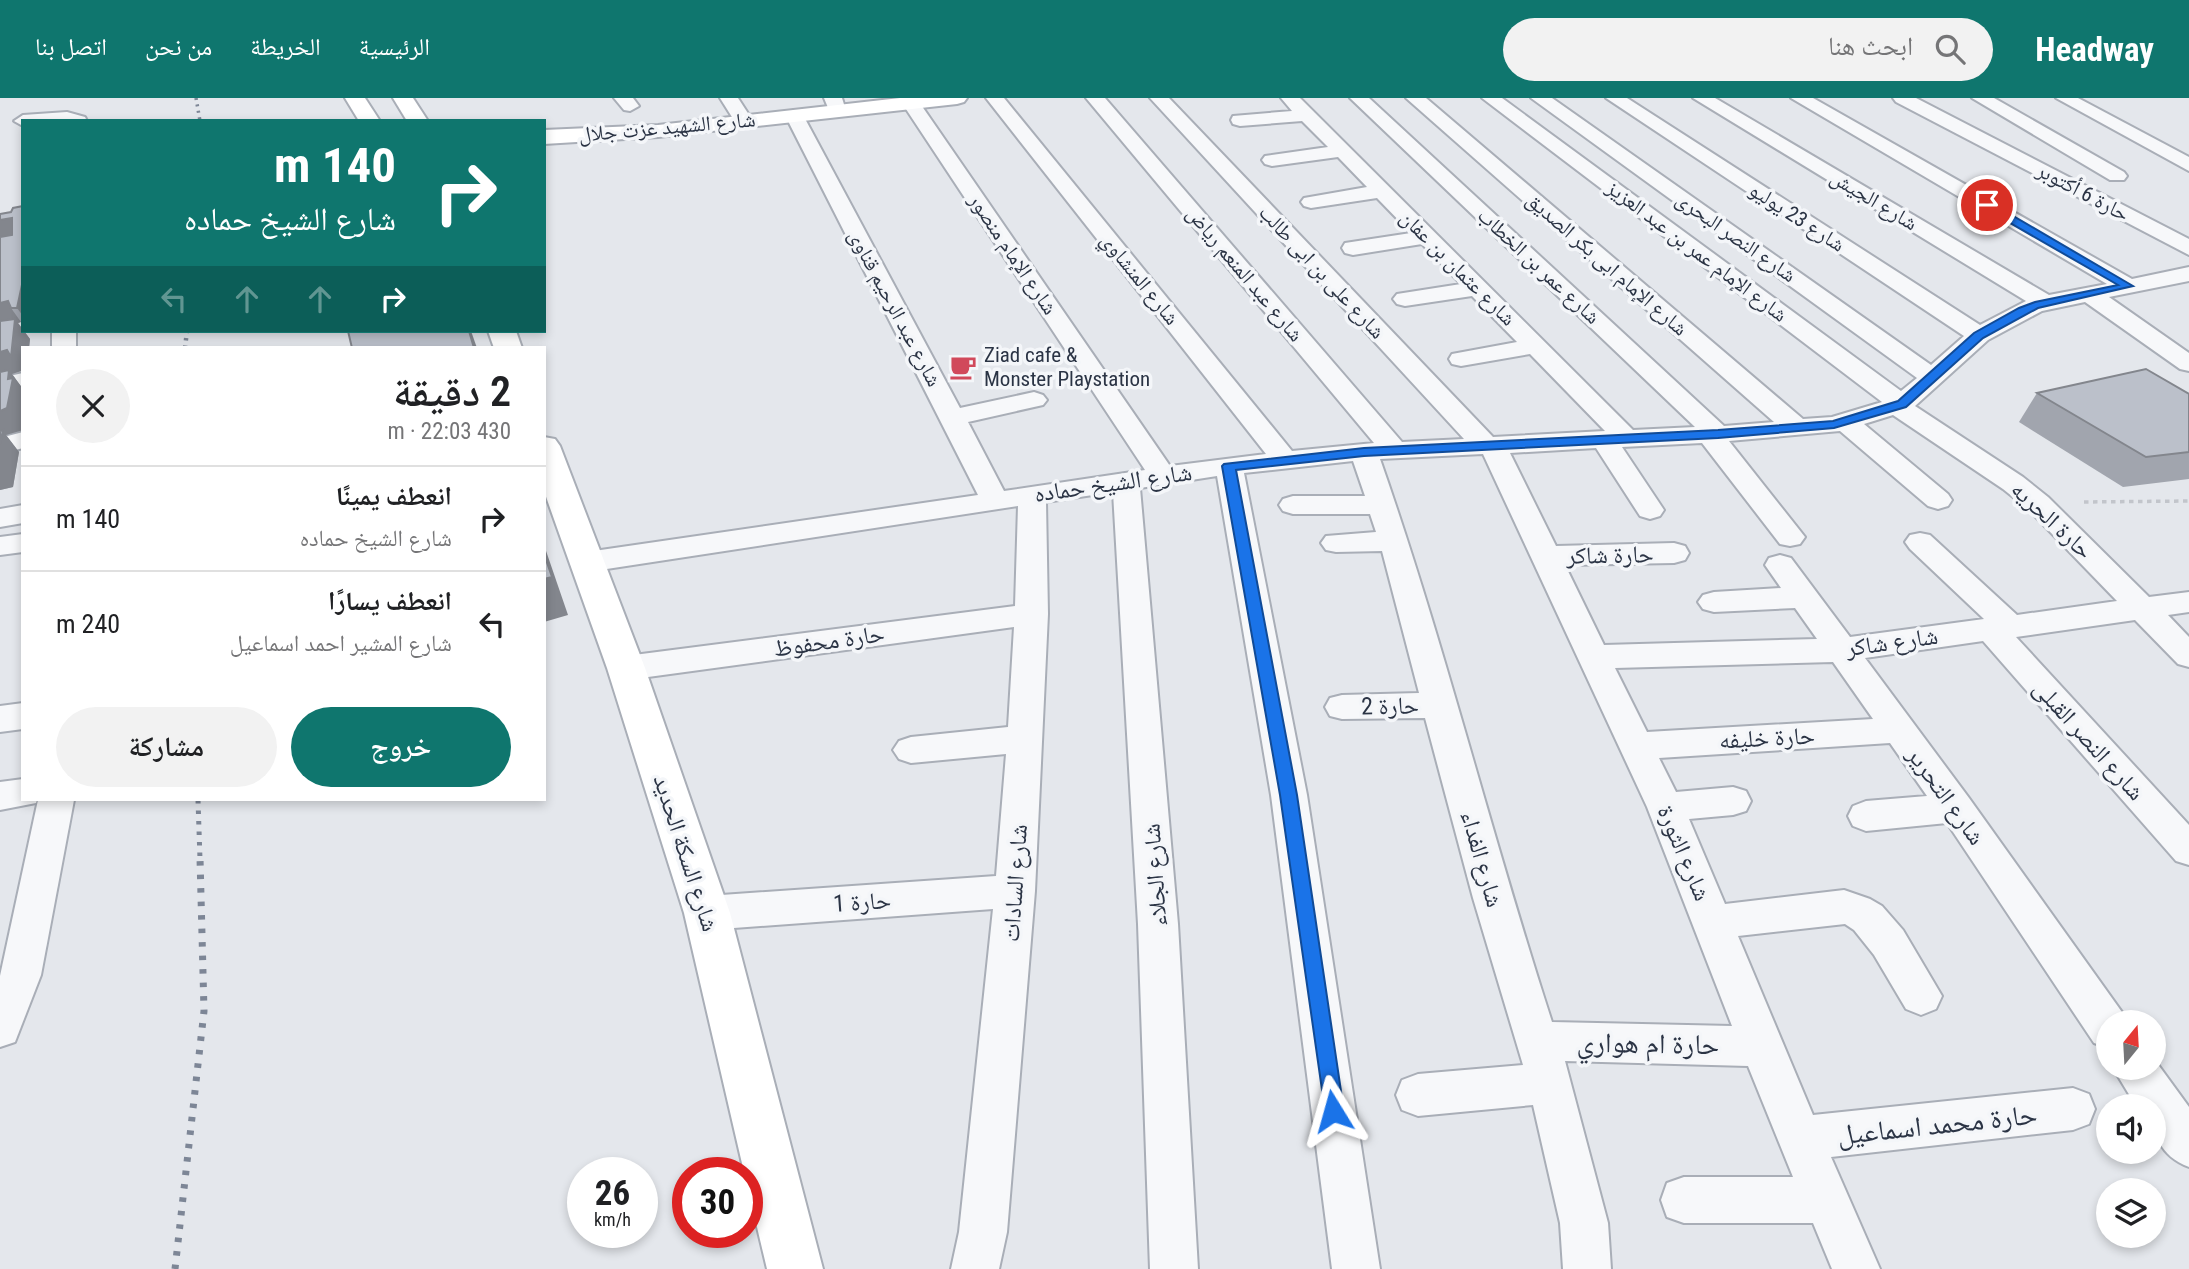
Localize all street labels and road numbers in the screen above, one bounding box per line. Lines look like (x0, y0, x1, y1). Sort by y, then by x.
street label: شارع الشهيد عزت جلال (578, 107, 756, 148)
street label: حارة 6 أكتوبر (2032, 157, 2133, 226)
street label: شارع الجيش (1826, 165, 1922, 236)
street label: شارع الإمام عمر بن عبد العزيز (1600, 175, 1792, 328)
street label: شارع 23 يوليو (1744, 177, 1849, 258)
street label: شارع الإمام ابى بكر الصديق (1520, 187, 1693, 342)
street label: شارع النصر البحرى (1671, 187, 1801, 288)
street label: شارع الإمام منصور (962, 188, 1062, 320)
street label: شارع على بن ابى طالب (1253, 200, 1390, 344)
street label: شارع عبد المنعم رياض (1180, 202, 1308, 348)
street label: شارع عمر بن الخطاب (1472, 203, 1605, 330)
street label: شارع عثمان بن عفان (1395, 205, 1521, 331)
street label: شارع عبد الرحيم قناوى (842, 226, 946, 391)
street label: شارع المنشاوي (1092, 228, 1184, 332)
street label: شارع الشيخ حماده (1032, 458, 1194, 509)
street label: حارة الحريه (2005, 475, 2099, 565)
street label: حارة شاكر (1565, 540, 1654, 570)
street label: حارة محفوظ (772, 619, 886, 663)
street label: شارع شاكر (1843, 622, 1940, 663)
street label: شارع النصر القبلى (2027, 674, 2150, 807)
street label: حارة 2 (1361, 691, 1419, 721)
street label: حارة خليفه (1718, 722, 1816, 754)
street label: شارع التحرير (1900, 741, 1991, 851)
street label: شارع السكة الحديد (647, 771, 724, 935)
street label: شارع الثورة (1650, 801, 1717, 905)
street label: شارع الفداء (1454, 808, 1509, 911)
street label: شارع السادات (997, 823, 1034, 943)
street label: شارع الجلاء (1137, 823, 1174, 927)
street label: حارة 1 (832, 886, 892, 918)
street label: حارة ام هواري (1576, 1026, 1719, 1067)
street label: حارة محمد اسماعيل (1836, 1098, 2039, 1152)

